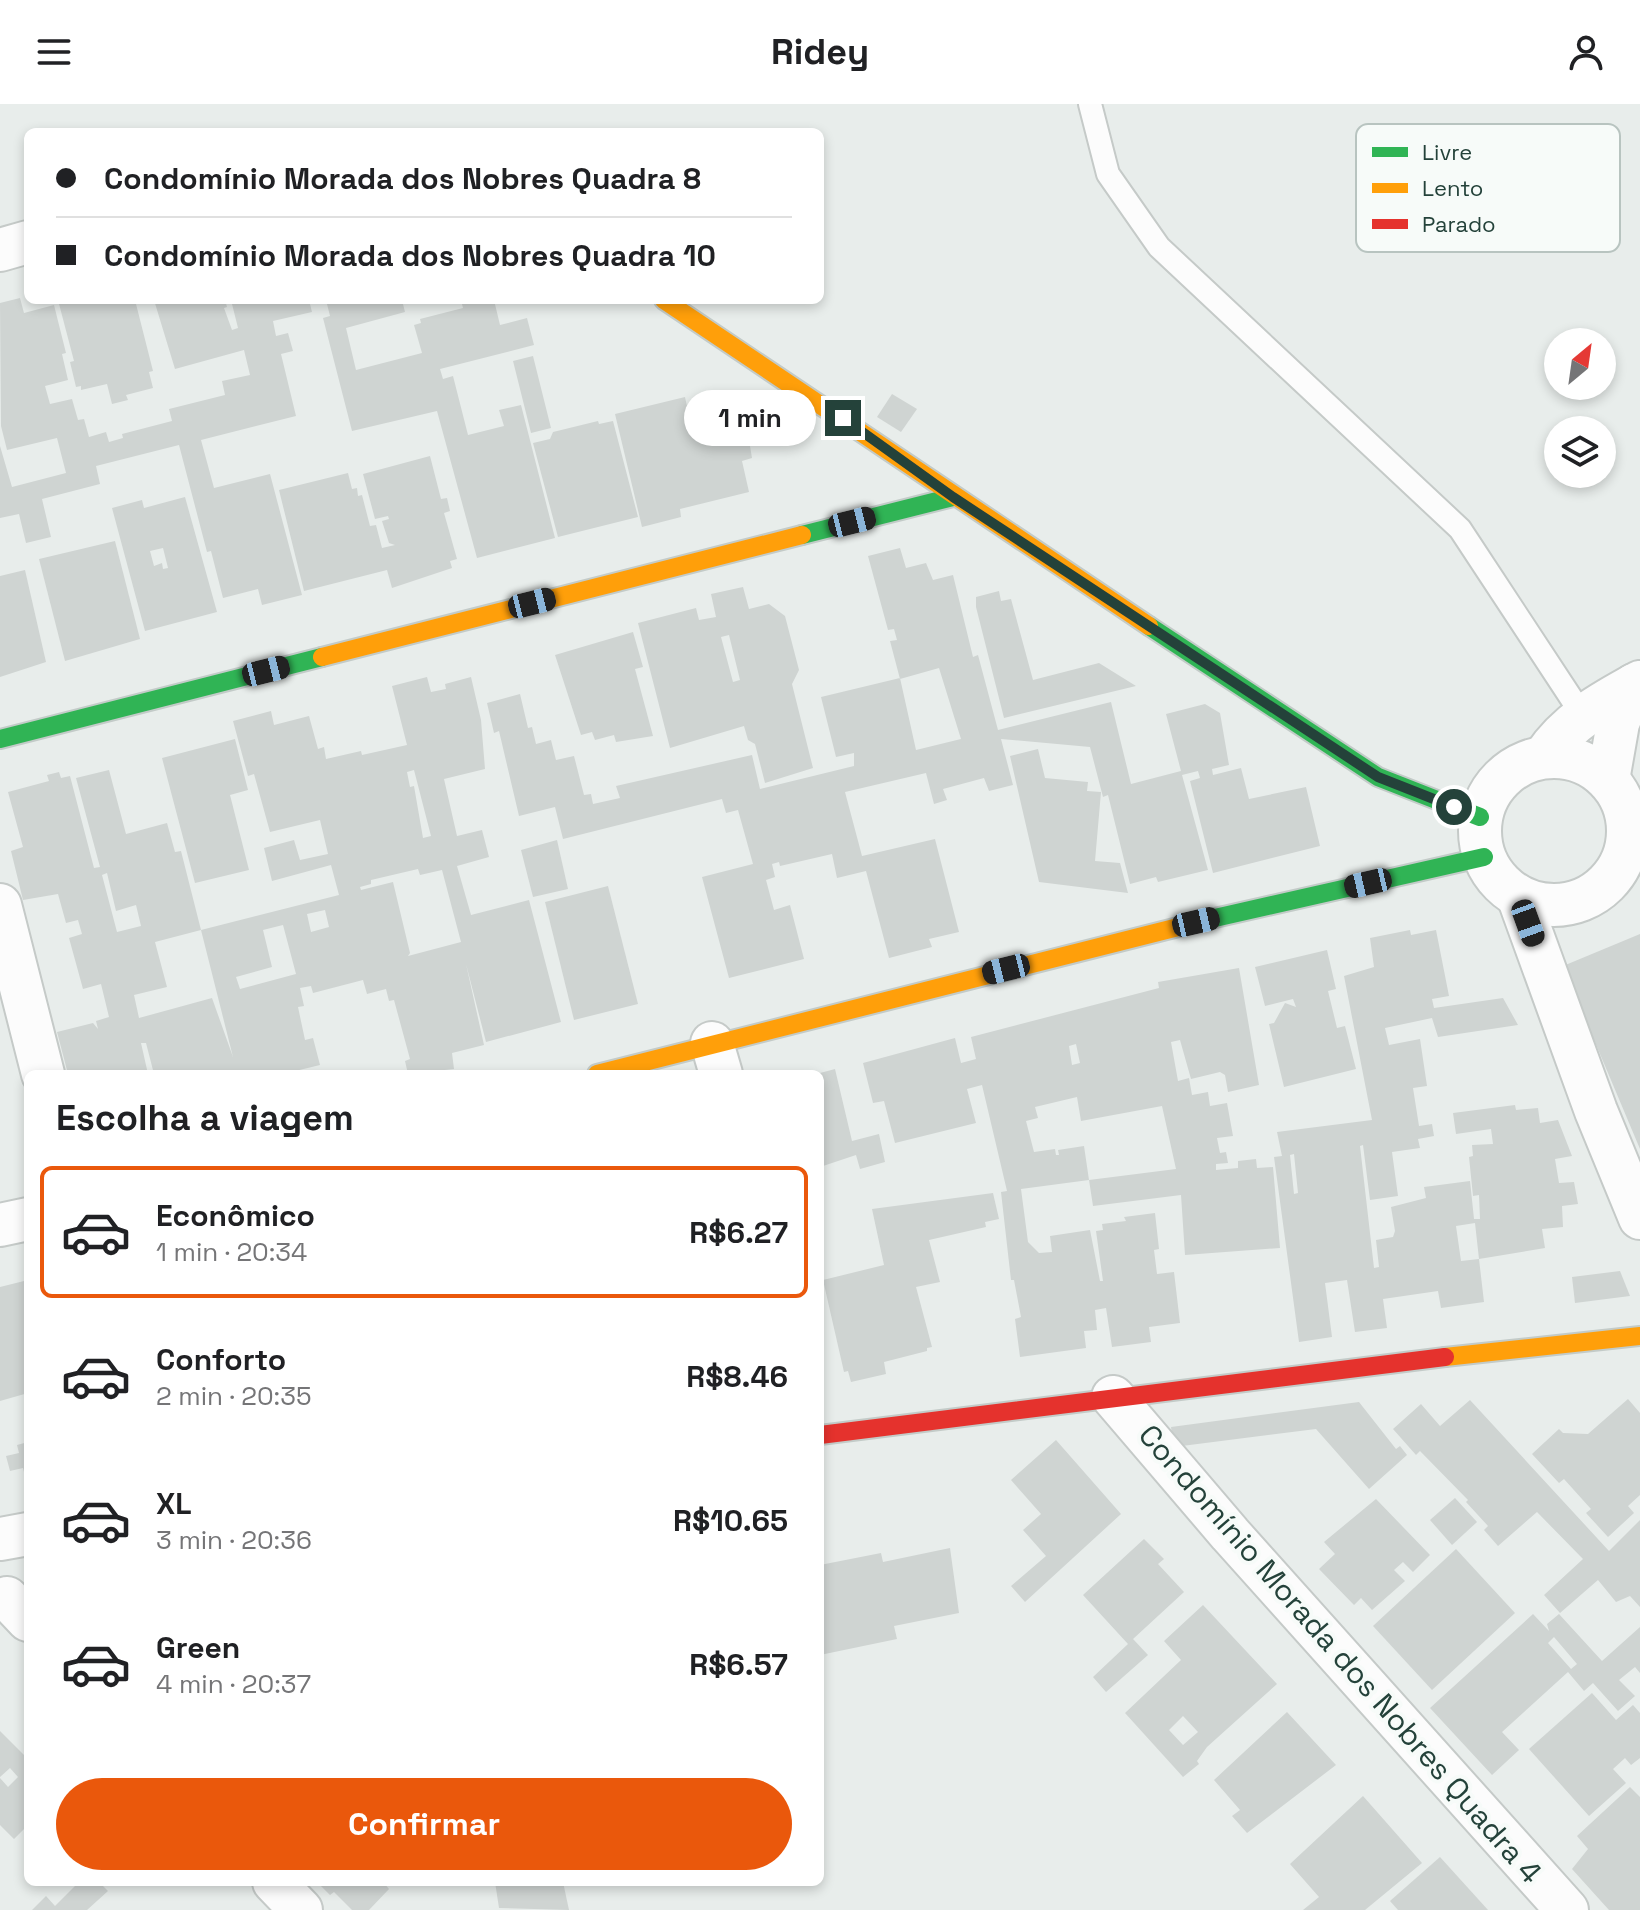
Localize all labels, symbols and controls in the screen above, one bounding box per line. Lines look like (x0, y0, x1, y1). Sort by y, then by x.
text: Ridey (771, 29, 869, 75)
icon: menu (32, 30, 76, 74)
icon: person (1564, 30, 1608, 74)
legend (1356, 124, 1620, 252)
text: Livre (1422, 138, 1472, 166)
text: Condomínio Morada dos Nobres Quadra 8 (104, 159, 701, 198)
text: Lento (1422, 174, 1483, 202)
text: Parado (1422, 210, 1496, 238)
text: Condomínio Morada dos Nobres Quadra 10 (104, 236, 716, 275)
north arrow (1544, 328, 1616, 400)
map controls (1544, 328, 1616, 488)
callout: 1 min (683, 390, 815, 446)
route end (825, 400, 861, 436)
text: 1 min (718, 401, 782, 435)
button: layers (1544, 416, 1616, 488)
car (826, 505, 878, 539)
car (506, 586, 558, 620)
car (240, 654, 292, 688)
route start (1436, 789, 1472, 825)
car (1342, 866, 1394, 900)
car (1509, 896, 1547, 950)
car (1170, 905, 1222, 939)
car (980, 952, 1032, 986)
text: Escolha a viagem (56, 1095, 354, 1141)
icon: car (60, 1196, 132, 1268)
text: Econômico (156, 1196, 315, 1235)
text: R$6.27 (689, 1213, 788, 1252)
text: 1 min · 20:34 (156, 1235, 307, 1269)
icon: car (60, 1340, 132, 1412)
text: Conforto (156, 1340, 286, 1379)
text: R$8.46 (686, 1357, 788, 1396)
text: 2 min · 20:35 (156, 1379, 311, 1413)
street label: Condomínio Morada dos Nobres Quadra 4 (1130, 1416, 1551, 1891)
icon: car (60, 1484, 132, 1556)
text: XL (156, 1484, 192, 1523)
text: R$10.65 (673, 1501, 788, 1540)
text: 3 min · 20:36 (156, 1523, 312, 1557)
icon: car (60, 1628, 132, 1700)
text: Green (156, 1628, 240, 1667)
text: R$6.57 (689, 1645, 788, 1684)
text: 4 min · 20:37 (156, 1667, 311, 1701)
button: Confirmar (56, 1778, 792, 1870)

